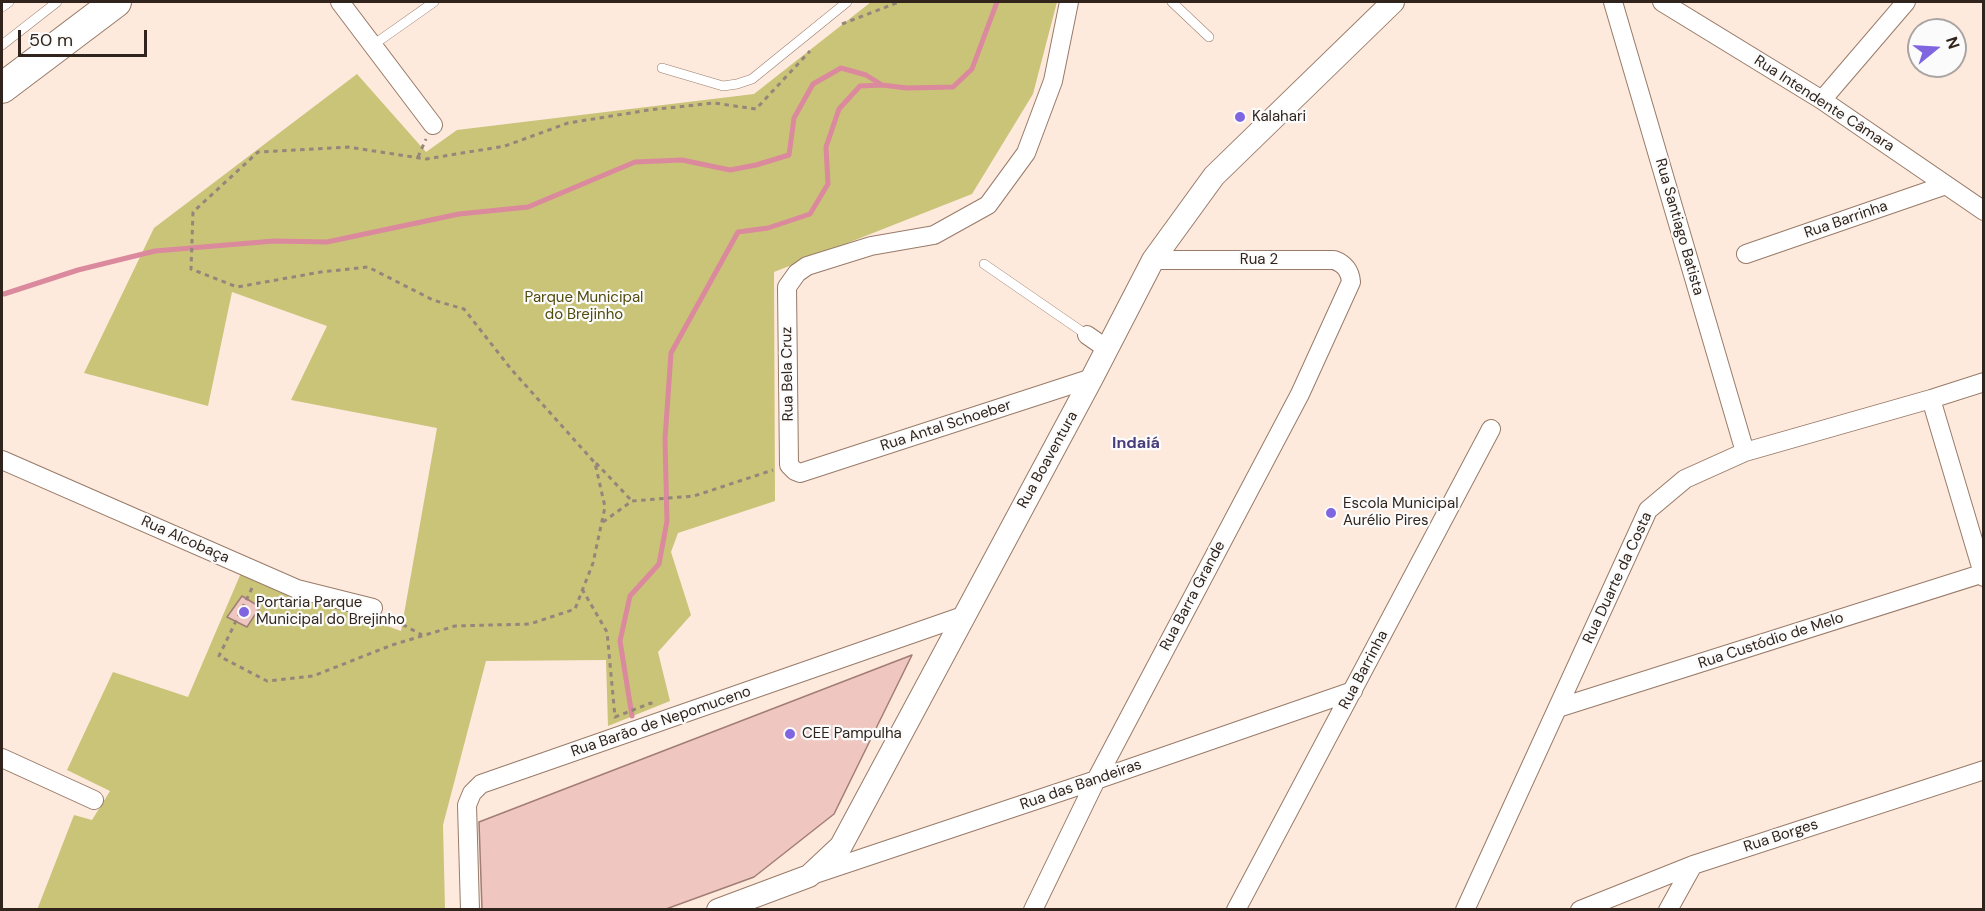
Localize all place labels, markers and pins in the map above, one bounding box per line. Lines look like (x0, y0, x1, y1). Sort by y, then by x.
place label: Kalahari (1252, 108, 1306, 126)
marker: Kalahari (1233, 110, 1247, 124)
place label: Escola Municipal Aurélio Pires (1343, 495, 1458, 530)
marker: Escola Municipal Aurélio Pires (1324, 506, 1338, 520)
place label: Portaria Parque Municipal do Brejinho (256, 594, 405, 629)
marker: Portaria Parque Municipal do Brejinho (237, 605, 251, 619)
place label: CEE Pampulha (802, 725, 902, 743)
marker: CEE Pampulha (783, 727, 797, 741)

